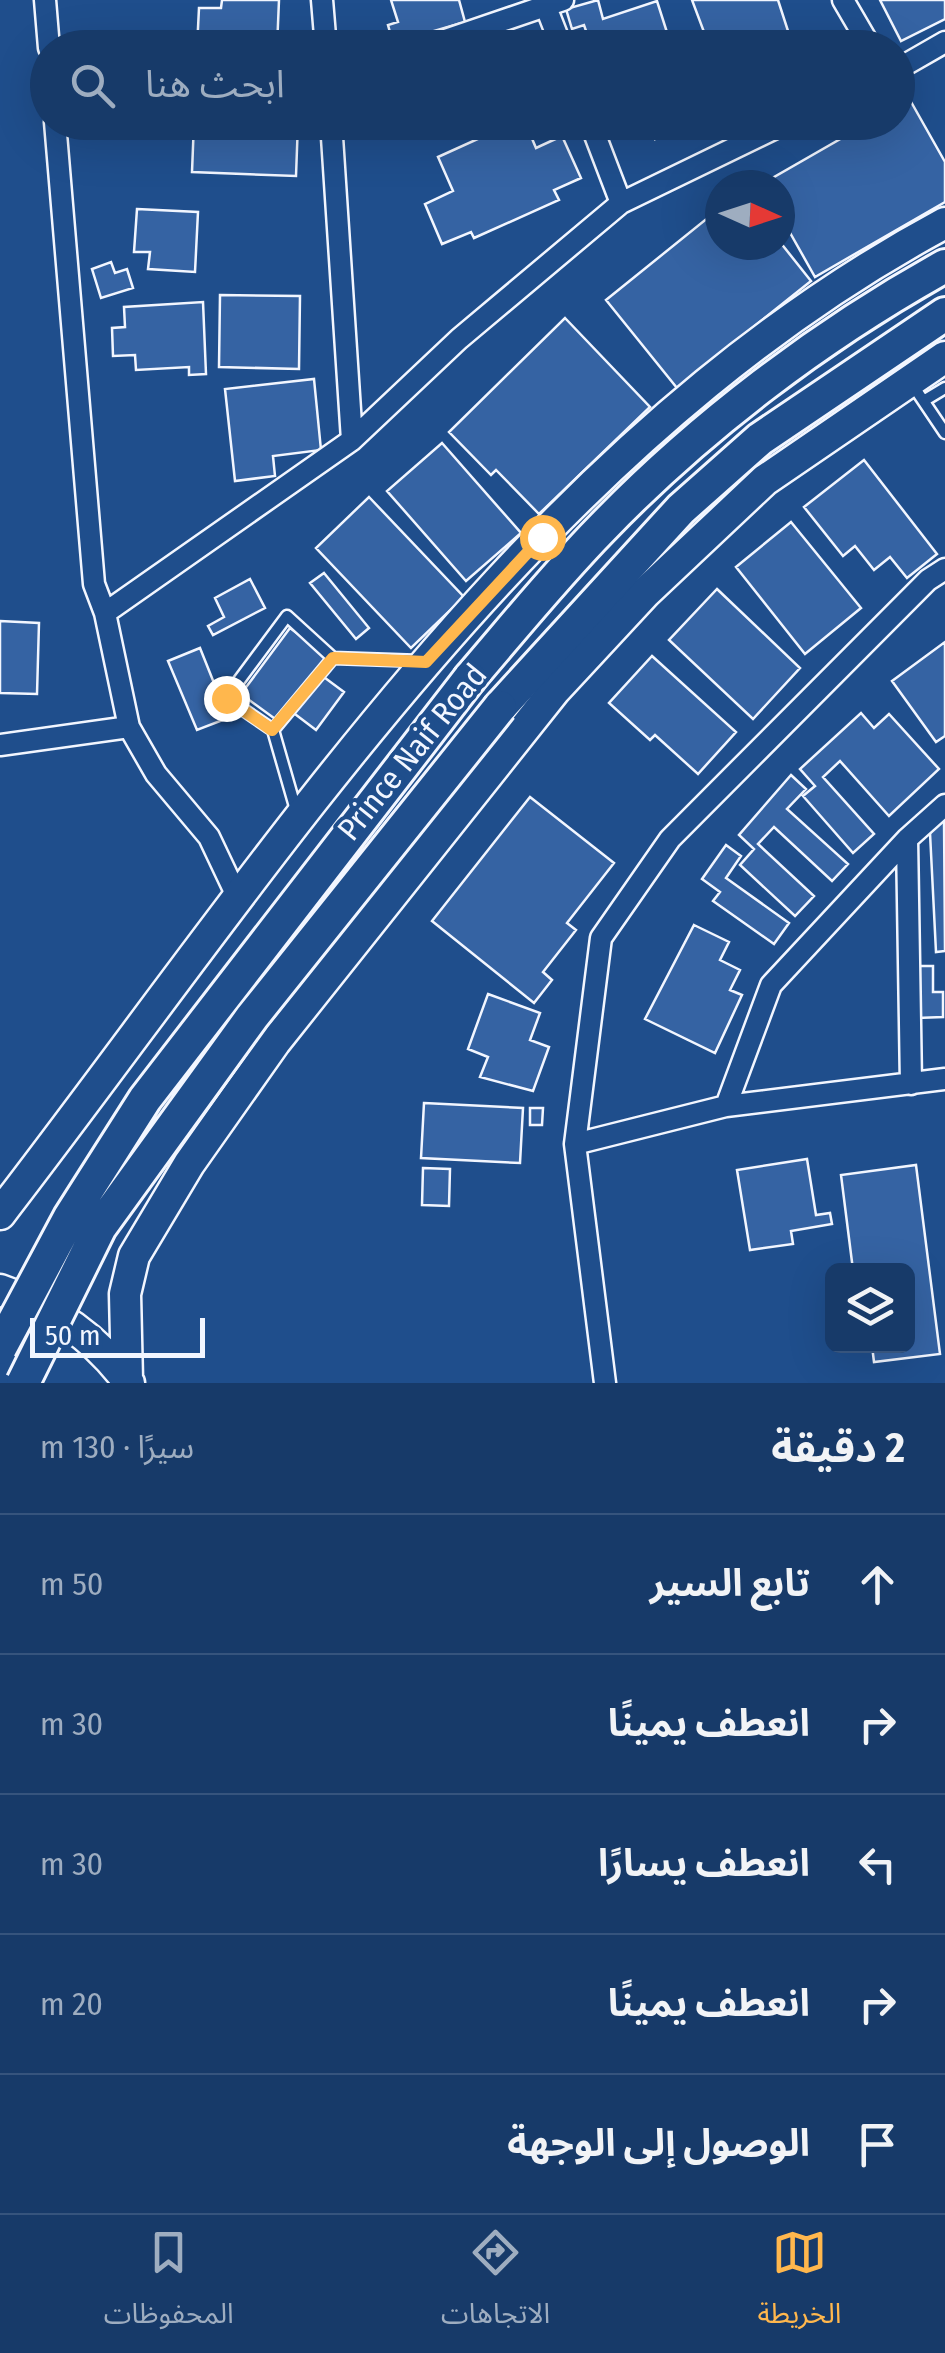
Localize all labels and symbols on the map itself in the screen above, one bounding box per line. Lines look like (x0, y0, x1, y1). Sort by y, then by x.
north arrow (705, 170, 795, 260)
route start (520, 515, 566, 561)
street label: Prince Naif Road (329, 656, 495, 848)
route end (204, 676, 250, 722)
scale bar (30, 1313, 205, 1358)

